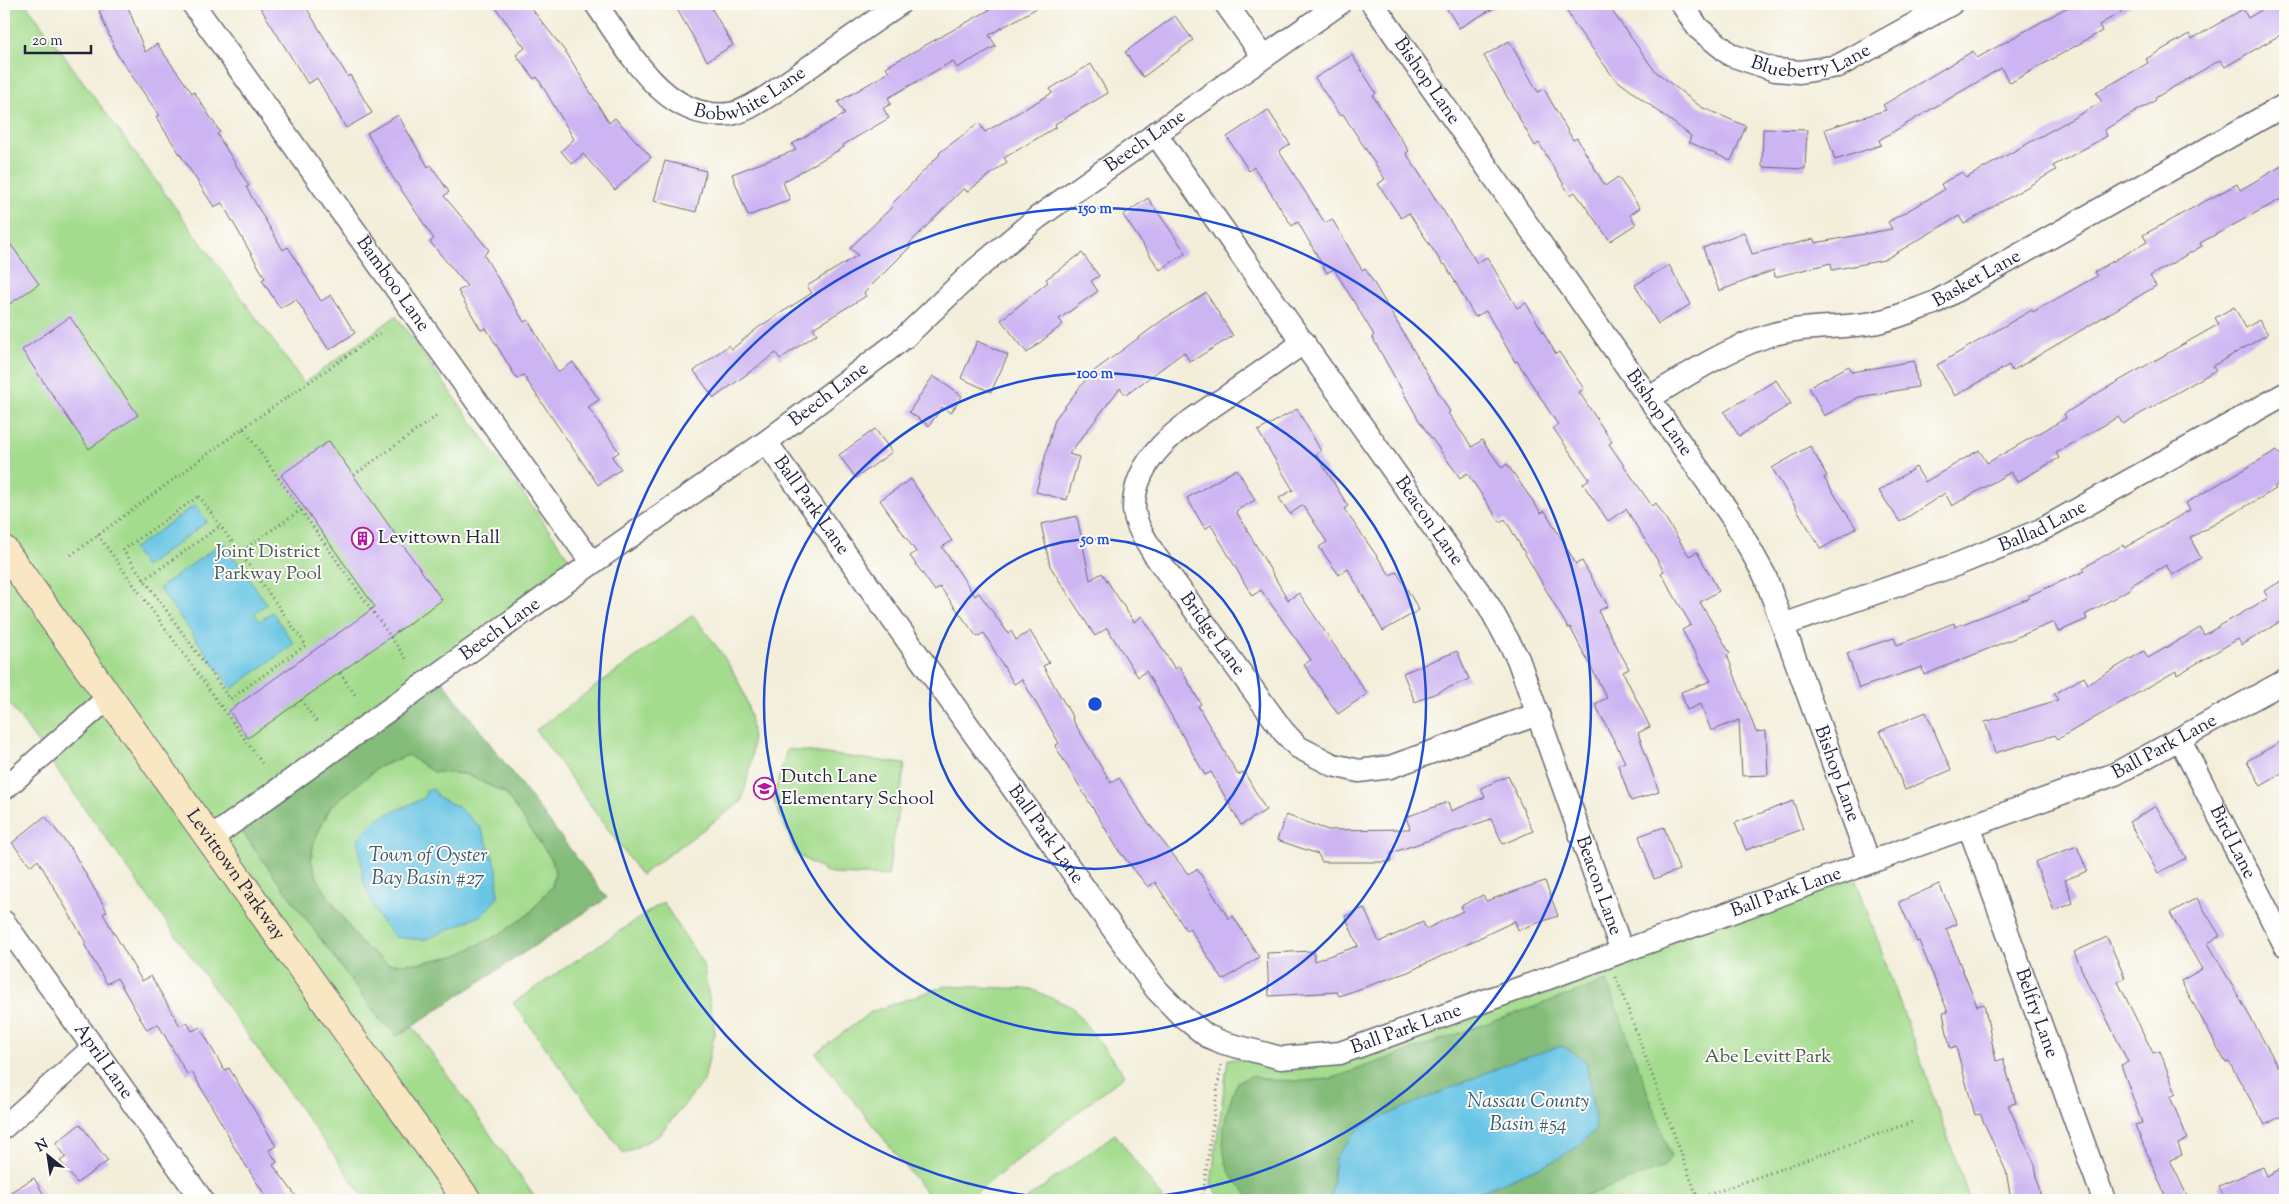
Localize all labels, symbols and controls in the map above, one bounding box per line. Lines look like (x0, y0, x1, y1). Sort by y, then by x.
scale bar (25, 22, 91, 54)
text: 20 m (32, 31, 63, 52)
street label: Bishop Lane (1387, 32, 1467, 130)
street label: Blueberry Lane (1747, 37, 1876, 86)
street label: Bobwhite Lane (690, 60, 811, 128)
street label: Beech Lane (1099, 103, 1191, 179)
text: 150 m (1078, 199, 1112, 220)
street label: Bamboo Lane (349, 231, 436, 337)
street label: Basket Lane (1928, 243, 2026, 315)
street label: Beech Lane (783, 355, 874, 433)
text: 100 m (1077, 364, 1114, 385)
street label: Bishop Lane (1619, 364, 1699, 462)
street label: Ball Park Lane (767, 450, 856, 561)
street label: Beacon Lane (1388, 471, 1470, 571)
street label: Ballad Lane (1995, 494, 2092, 559)
place label: Levittown Hall (378, 525, 500, 552)
building icon: Levittown Hall (350, 526, 374, 550)
text: 50 m (1080, 530, 1110, 551)
park label: Joint District Parkway Pool (214, 539, 322, 588)
street label: Bridge Lane (1173, 587, 1252, 681)
street label: Beech Lane (454, 591, 546, 668)
centre of rings (1086, 695, 1104, 713)
street label: Ball Park Lane (2107, 707, 2222, 787)
street label: Bishop Lane (1807, 722, 1867, 826)
place label: Dutch Lane Elementary School (781, 764, 934, 813)
school or university icon: Dutch Lane Elementary School (753, 776, 777, 800)
street label: Ball Park Lane (1001, 779, 1091, 890)
street label: Bird Lane (2202, 801, 2263, 884)
street label: Levittown Parkway (179, 804, 292, 947)
street label: Beacon Lane (1569, 832, 1629, 939)
water label: Town of Oyster Bay Basin #27 (369, 842, 487, 894)
street label: Ball Park Lane (1727, 860, 1845, 925)
street label: Belfry Lane (2008, 965, 2065, 1062)
street label: Ball Park Lane (1347, 997, 1465, 1062)
street label: April Lane (67, 1018, 140, 1105)
park label: Abe Levitt Park (1704, 1044, 1832, 1071)
water label: Nassau County Basin #54 (1467, 1088, 1589, 1140)
north arrow (22, 1132, 72, 1182)
text: N (33, 1135, 52, 1158)

